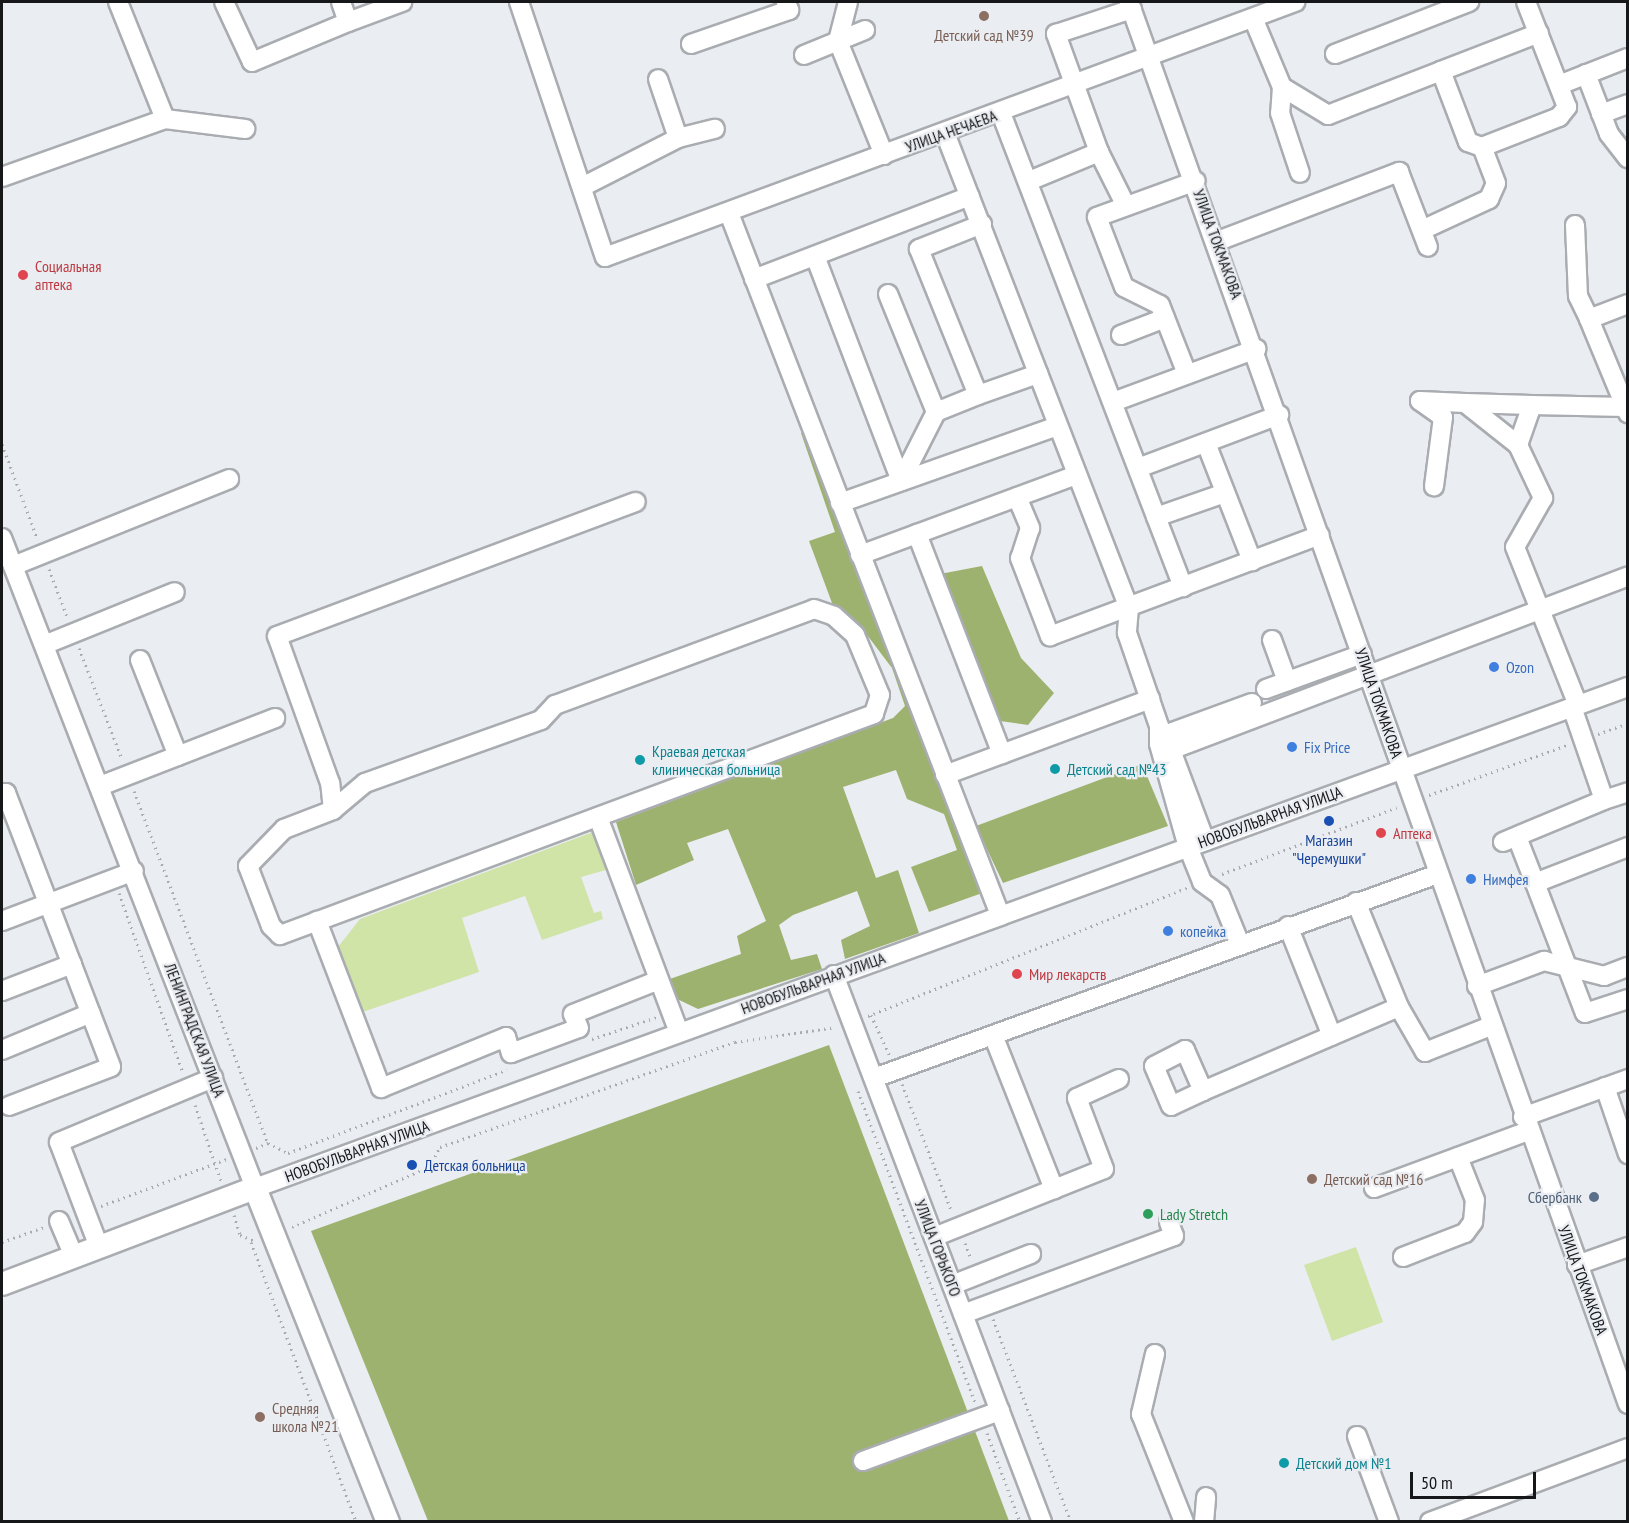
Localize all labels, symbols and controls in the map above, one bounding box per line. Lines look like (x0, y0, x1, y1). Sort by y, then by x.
marker: Детский сад №39 (977, 9, 991, 23)
place label: Детский сад №39 (934, 25, 1034, 45)
street label: УЛИЦА НЕЧАЕВА (902, 106, 1000, 156)
street label: УЛИЦА ТОКМАКОВА (1189, 186, 1247, 302)
place label: Социальная аптека (35, 256, 101, 294)
marker: Социальная аптека (16, 268, 30, 282)
street label: УЛИЦА ТОКМАКОВА (1351, 645, 1407, 761)
place label: Ozon (1506, 657, 1534, 677)
marker: Ozon (1487, 660, 1501, 674)
place label: Fix Price (1304, 737, 1351, 757)
marker: Fix Price (1285, 740, 1299, 754)
place label: Краевая детская клиническая больница (652, 741, 780, 779)
marker: Краевая детская клиническая больница (633, 753, 647, 767)
place label: Детский сад №43 (1067, 759, 1166, 779)
marker: Детский сад №43 (1048, 762, 1062, 776)
street label: НОВОБУЛЬВАРНАЯ УЛИЦА (1195, 782, 1345, 852)
marker: Магазин "Черемушки" (1322, 814, 1336, 828)
place label: Аптека (1393, 823, 1432, 843)
marker: Аптека (1374, 826, 1388, 840)
place label: Магазин "Черемушки" (1292, 830, 1366, 868)
place label: Нимфея (1483, 869, 1529, 889)
marker: Нимфея (1464, 872, 1478, 886)
place label: копейка (1180, 921, 1226, 941)
marker: копейка (1161, 924, 1175, 938)
street label: НОВОБУЛЬВАРНАЯ УЛИЦА (738, 948, 888, 1018)
street label: ЛЕНИНГРАДСКАЯ УЛИЦА (161, 960, 229, 1100)
place label: Мир лекарств (1029, 964, 1106, 984)
marker: Мир лекарств (1010, 967, 1024, 981)
street label: НОВОБУЛЬВАРНАЯ УЛИЦА (282, 1116, 432, 1186)
place label: Детская больница (424, 1155, 526, 1175)
marker: Детская больница (405, 1158, 419, 1172)
place label: Детский сад №16 (1324, 1169, 1423, 1189)
marker: Детский сад №16 (1305, 1172, 1319, 1186)
place label: Сбербанк (1528, 1187, 1582, 1207)
marker: Сбербанк (1587, 1190, 1601, 1204)
street label: УЛИЦА ГОРЬКОГО (911, 1197, 965, 1299)
place label: Lady Stretch (1160, 1204, 1228, 1224)
marker: Lady Stretch (1141, 1207, 1155, 1221)
street label: УЛИЦА ТОКМАКОВА (1554, 1222, 1612, 1338)
place label: Средняя школа №21 (272, 1398, 338, 1436)
marker: Средняя школа №21 (253, 1410, 267, 1424)
place label: Детский дом №1 (1296, 1453, 1391, 1473)
marker: Детский дом №1 (1277, 1456, 1291, 1470)
scale bar (1413, 1460, 1539, 1498)
text: 50 m (1421, 1471, 1453, 1494)

